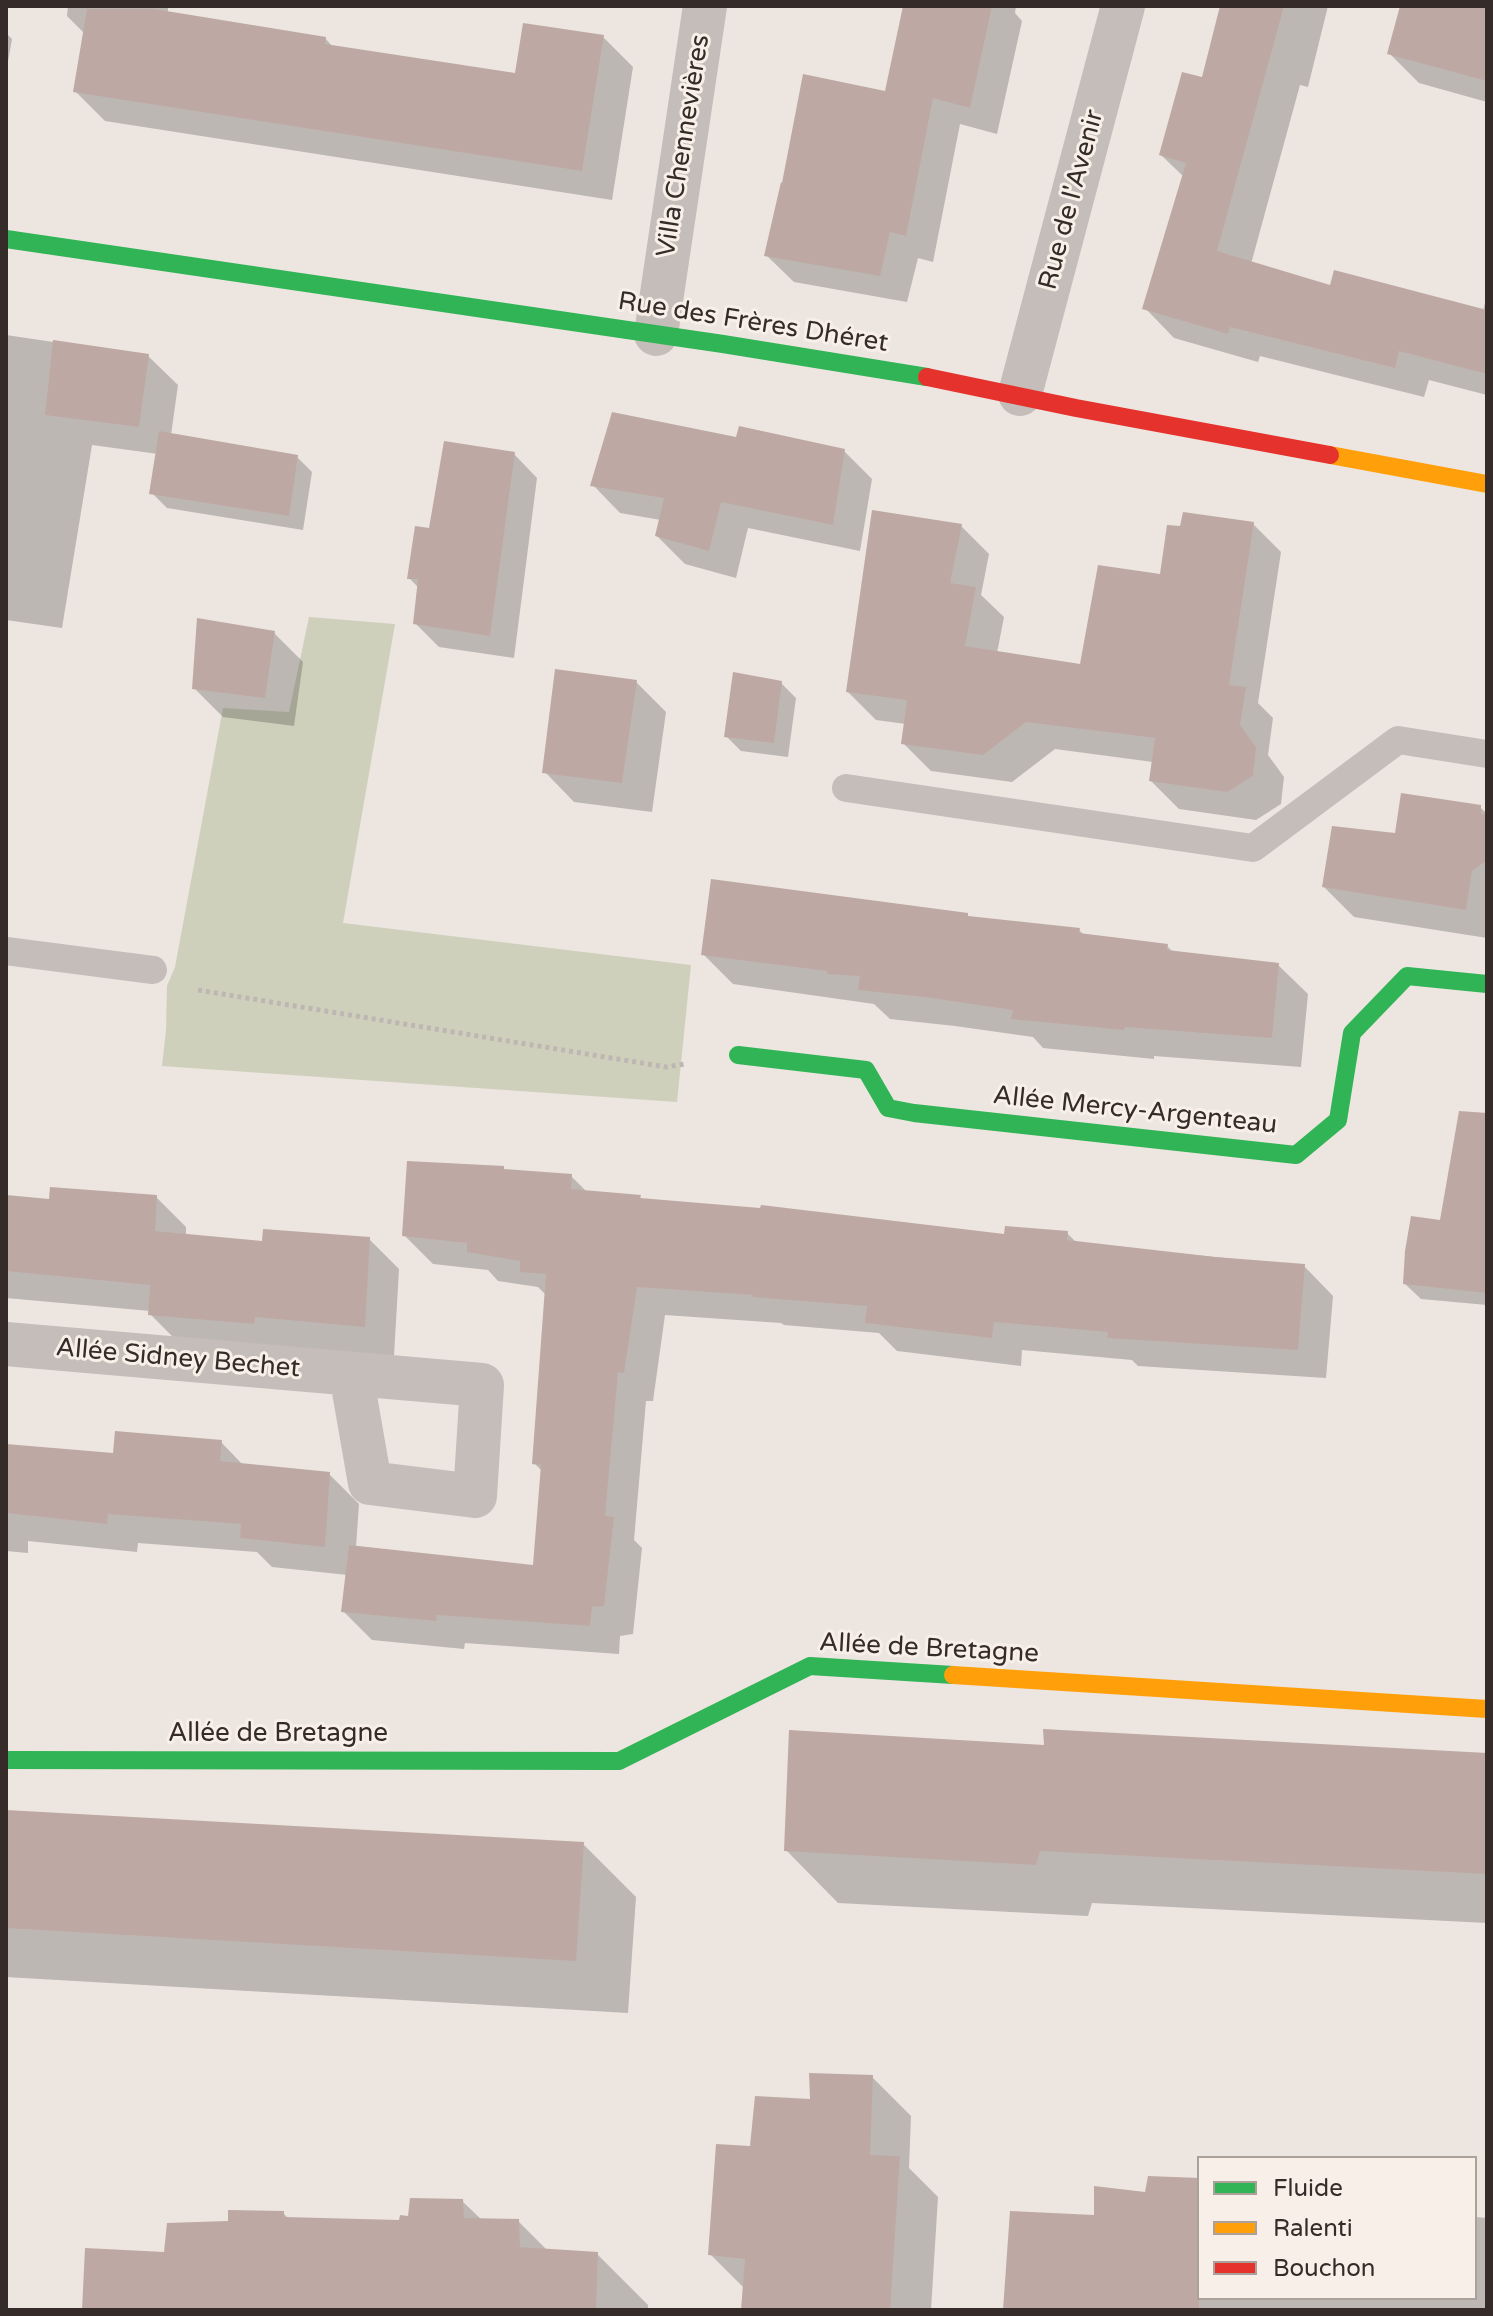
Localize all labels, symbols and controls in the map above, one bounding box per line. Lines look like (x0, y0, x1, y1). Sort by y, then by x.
street label: Villa Chennevières (651, 32, 717, 260)
street label: Rue de l'Avenir (1033, 107, 1111, 293)
street label: Rue des Frères Dhéret (616, 286, 890, 360)
street label: Allée Mercy-Argenteau (991, 1081, 1279, 1141)
street label: Allée Sidney Bechet (55, 1333, 301, 1385)
street label: Allée de Bretagne (818, 1628, 1040, 1670)
street label: Allée de Bretagne (168, 1718, 388, 1750)
legend (1197, 2156, 1477, 2300)
text: Fluide (1273, 2174, 1343, 2203)
text: Ralenti (1273, 2214, 1353, 2243)
text: Bouchon (1273, 2254, 1375, 2283)

